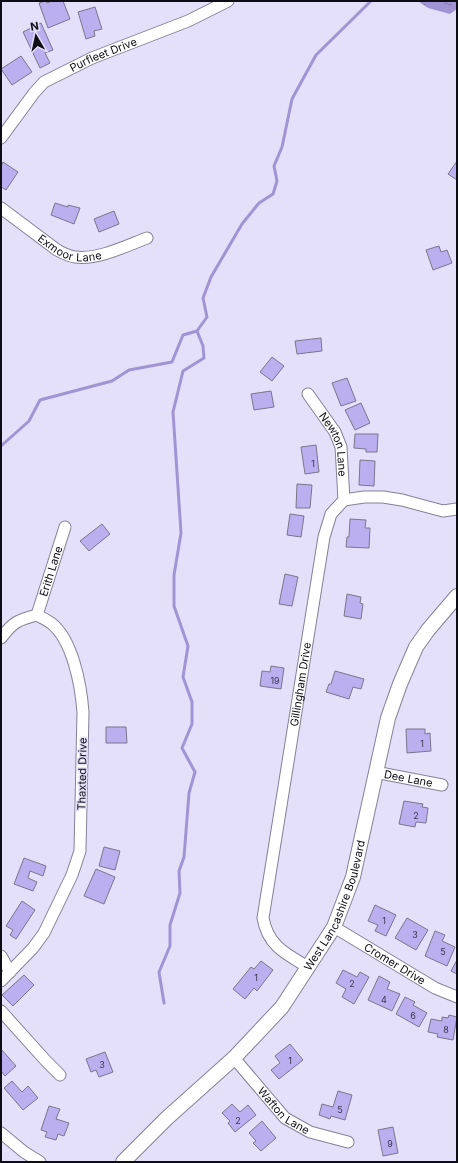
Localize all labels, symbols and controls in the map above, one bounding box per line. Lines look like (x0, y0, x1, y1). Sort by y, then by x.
north arrow (16, 16, 56, 56)
text: N (29, 19, 40, 34)
street label: Purfleet Drive (67, 34, 139, 75)
street label: Exmoor Lane (35, 231, 103, 264)
street label: Newton Lane (316, 409, 350, 477)
house number: 1 (311, 458, 315, 469)
street label: Erith Lane (36, 544, 66, 598)
street label: Gillingham Drive (287, 641, 314, 727)
house number: 19 (270, 675, 280, 686)
street label: Thaxted Drive (74, 737, 90, 811)
house number: 1 (420, 738, 424, 749)
street label: Dee Lane (383, 767, 434, 790)
house number: 2 (413, 810, 419, 821)
street label: West Lancashire Boulevard (301, 839, 368, 973)
house number: 1 (382, 915, 386, 926)
house number: 3 (412, 929, 418, 940)
street label: Cromer Drive (362, 940, 428, 988)
house number: 5 (440, 946, 446, 957)
house number: 1 (254, 972, 258, 983)
house number: 2 (349, 978, 355, 989)
house number: 4 (381, 994, 387, 1005)
house number: 6 (410, 1010, 416, 1021)
house number: 8 (443, 1024, 449, 1035)
house number: 1 (288, 1055, 292, 1066)
house number: 3 (99, 1059, 105, 1070)
street label: Wafton Lane (255, 1084, 312, 1137)
house number: 5 (337, 1104, 343, 1115)
house number: 2 (235, 1115, 241, 1126)
house number: 9 (387, 1138, 393, 1149)

